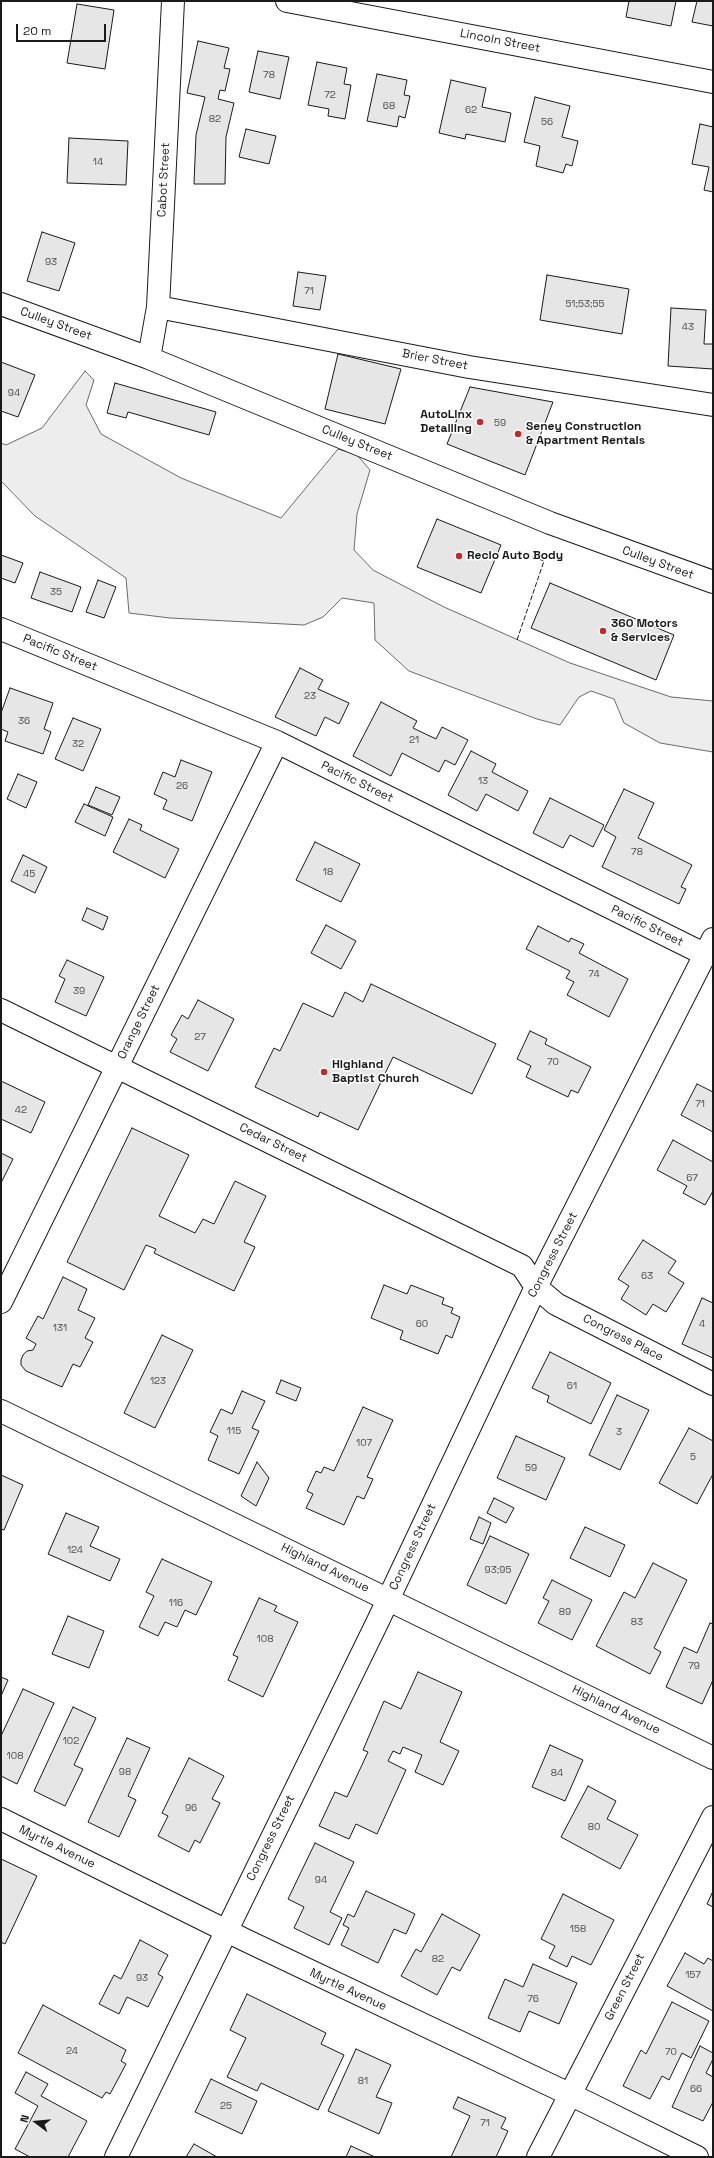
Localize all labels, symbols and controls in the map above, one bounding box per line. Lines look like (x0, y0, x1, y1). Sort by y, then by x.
scale bar (18, 16, 108, 42)
text: 20 m (23, 23, 51, 39)
street label: Lincoln Street (459, 26, 541, 56)
house number: 78 (263, 69, 275, 81)
house number: 72 (324, 89, 336, 101)
house number: 68 (383, 100, 395, 112)
house number: 62 (465, 104, 477, 116)
house number: 82 (209, 113, 221, 125)
house number: 56 (541, 116, 553, 128)
street label: Cabot Street (155, 142, 173, 218)
house number: 14 (93, 156, 103, 168)
house number: 93 (45, 256, 57, 268)
house number: 71 (304, 285, 314, 297)
house number: 51;53;55 (565, 298, 605, 310)
street label: Culley Street (18, 304, 94, 344)
house number: 43 (682, 321, 694, 333)
street label: Brier Street (401, 347, 469, 373)
house number: 94 (8, 387, 20, 399)
place label: AutoLinx Detailing (420, 408, 472, 436)
marker: AutoLinx Detailing (475, 417, 485, 427)
house number: 59 (494, 417, 506, 429)
place label: Seney Construction & Apartment Rentals (526, 420, 645, 448)
street label: Culley Street (319, 422, 395, 464)
marker: Seney Construction & Apartment Rentals (513, 429, 523, 439)
street label: Culley Street (620, 543, 696, 583)
place label: Recio Auto Body (467, 549, 563, 563)
marker: Recio Auto Body (454, 551, 464, 561)
house number: 35 (50, 586, 62, 598)
place label: 360 Motors & Services (611, 617, 678, 645)
marker: 360 Motors & Services (598, 626, 608, 636)
street label: Pacific Street (21, 632, 99, 674)
house number: 23 (304, 690, 316, 702)
house number: 36 (18, 715, 30, 727)
house number: 21 (409, 734, 419, 746)
house number: 32 (72, 738, 84, 750)
street label: Pacific Street (318, 758, 396, 806)
house number: 13 (478, 775, 488, 787)
house number: 26 (176, 780, 188, 792)
house number: 78 (631, 846, 643, 858)
house number: 18 (323, 866, 333, 878)
house number: 45 (23, 868, 35, 880)
street label: Pacific Street (608, 902, 686, 950)
house number: 74 (588, 968, 600, 980)
street label: Orange Street (115, 982, 163, 1062)
house number: 39 (73, 985, 85, 997)
house number: 27 (194, 1031, 206, 1043)
house number: 70 (547, 1056, 559, 1068)
place label: Highland Baptist Church (332, 1058, 419, 1086)
marker: Highland Baptist Church (319, 1067, 329, 1077)
house number: 71 (695, 1098, 705, 1110)
house number: 42 (15, 1104, 27, 1116)
street label: Cedar Street (237, 1120, 309, 1166)
house number: 67 (686, 1172, 698, 1184)
street label: Congress Street (525, 1210, 581, 1300)
house number: 63 (641, 1270, 653, 1282)
street label: Congress Place (580, 1311, 666, 1365)
house number: 60 (416, 1318, 428, 1330)
house number: 4 (699, 1318, 705, 1330)
house number: 131 (53, 1322, 67, 1334)
house number: 123 (150, 1375, 166, 1387)
house number: 61 (567, 1380, 577, 1392)
house number: 115 (227, 1425, 241, 1437)
house number: 3 (616, 1426, 622, 1438)
house number: 107 (356, 1437, 372, 1449)
house number: 5 (690, 1451, 696, 1463)
house number: 59 (525, 1462, 537, 1474)
street label: Congress Street (387, 1501, 439, 1593)
street label: Highland Avenue (279, 1540, 371, 1596)
house number: 124 (67, 1544, 83, 1556)
house number: 93;95 (485, 1564, 511, 1576)
house number: 116 (169, 1597, 183, 1609)
house number: 89 (559, 1606, 571, 1618)
house number: 83 (631, 1616, 643, 1628)
house number: 108 (257, 1633, 273, 1645)
house number: 79 (688, 1660, 700, 1672)
street label: Highland Avenue (570, 1682, 662, 1738)
house number: 102 (63, 1735, 79, 1747)
house number: 108 (7, 1750, 23, 1762)
house number: 98 (119, 1766, 131, 1778)
house number: 84 (551, 1767, 563, 1779)
street label: Congress Street (244, 1793, 298, 1883)
house number: 96 (185, 1802, 197, 1814)
house number: 80 (588, 1821, 600, 1833)
street label: Myrtle Avenue (16, 1822, 98, 1872)
house number: 94 (315, 1874, 327, 1886)
house number: 158 (570, 1923, 586, 1935)
street label: Green Street (602, 1951, 648, 2023)
house number: 82 (432, 1953, 444, 1965)
street label: Myrtle Avenue (307, 1966, 389, 2014)
house number: 157 (685, 1969, 701, 1981)
house number: 93 (136, 1972, 148, 1984)
house number: 76 (527, 1993, 539, 2005)
house number: 24 (66, 2045, 78, 2057)
house number: 70 (665, 2046, 677, 2058)
house number: 81 (358, 2075, 368, 2087)
house number: 66 (690, 2083, 702, 2095)
house number: 25 (220, 2100, 232, 2112)
north arrow (16, 2102, 56, 2142)
text: N (17, 2113, 32, 2124)
house number: 71 (480, 2117, 490, 2129)

